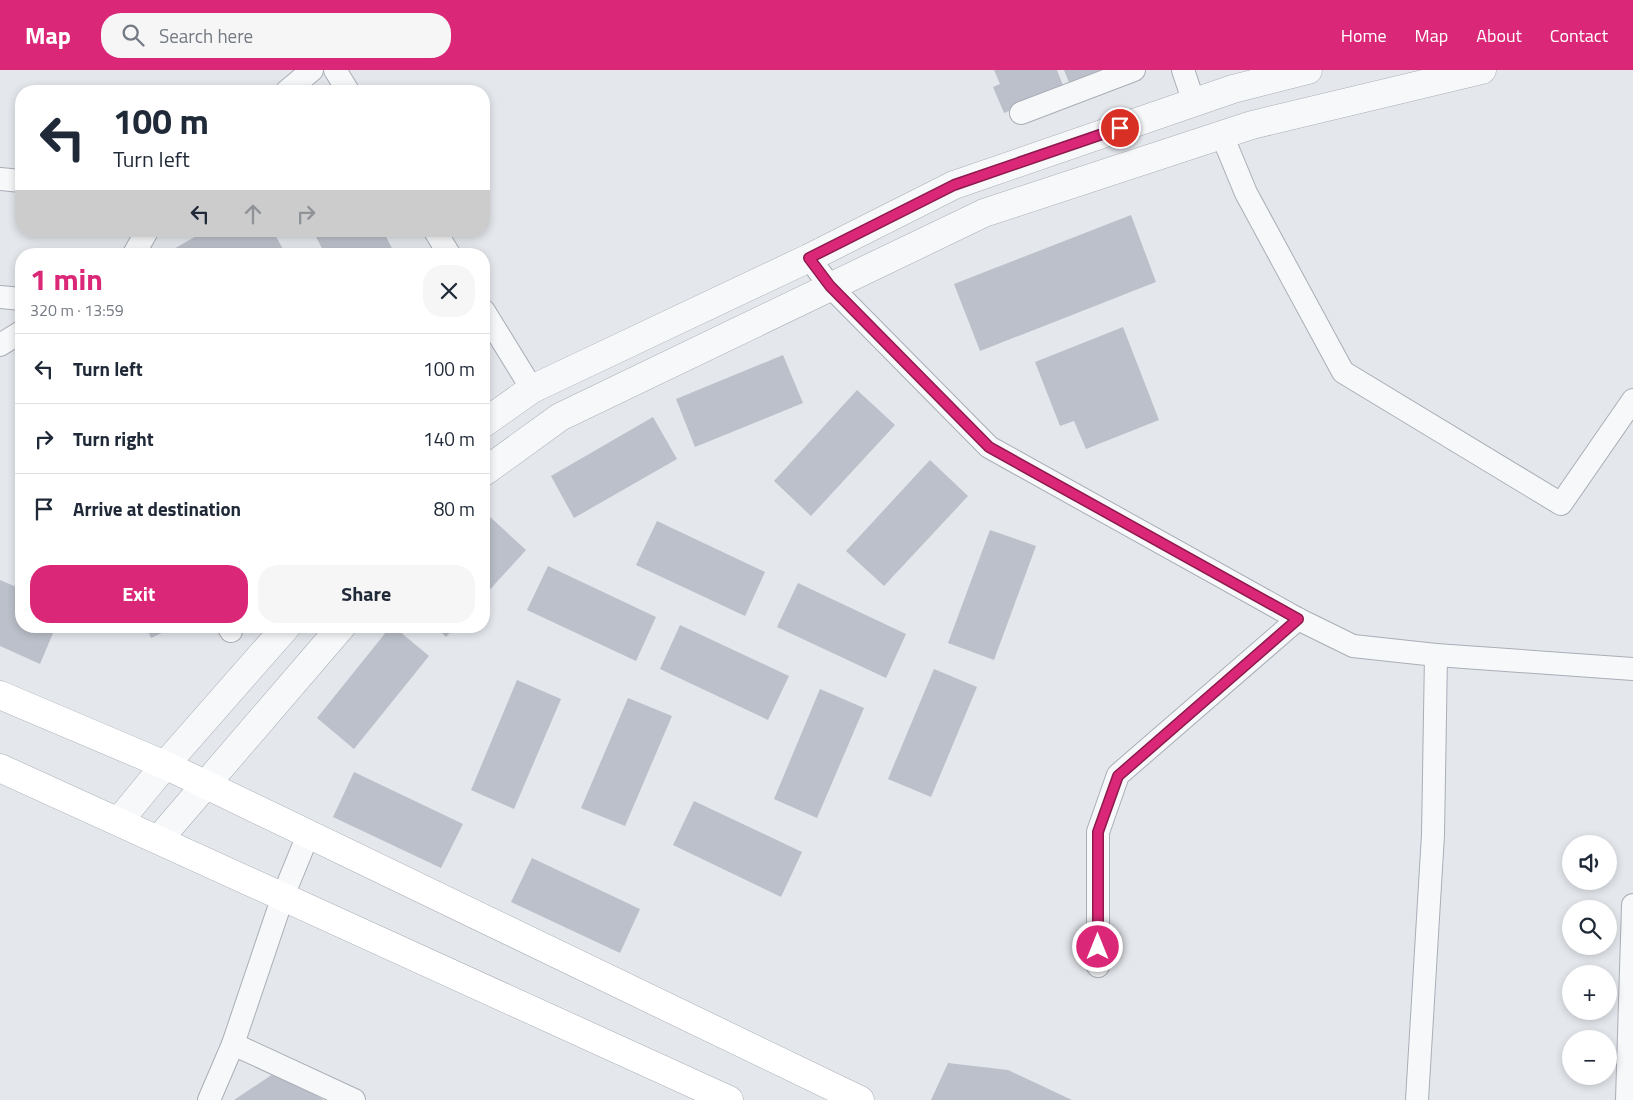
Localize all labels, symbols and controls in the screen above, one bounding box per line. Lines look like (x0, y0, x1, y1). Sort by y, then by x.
search box (101, 13, 451, 58)
text: Map (25, 17, 71, 53)
icon: search (119, 21, 147, 49)
text: Search here (159, 21, 253, 50)
text: Home (1341, 22, 1387, 49)
text: Map (1415, 22, 1448, 49)
text: About (1476, 22, 1522, 49)
text: Contact (1550, 22, 1608, 49)
text: 100 m (113, 94, 209, 148)
icon: left (30, 105, 95, 170)
pin (1099, 107, 1141, 149)
icon: arrive (1106, 114, 1134, 142)
text: Turn left (113, 142, 190, 176)
icon: left (186, 200, 214, 228)
icon: ahead (239, 200, 267, 228)
icon: right (292, 200, 320, 228)
text: 1 min (30, 256, 103, 302)
button: close (423, 265, 475, 317)
text: 320 m · 13:59 (30, 298, 124, 322)
text: Turn left (73, 354, 143, 383)
text: 100 m (423, 354, 475, 383)
icon: left (30, 355, 58, 383)
text: Turn right (73, 424, 154, 453)
text: 140 m (423, 424, 475, 453)
icon: right (30, 425, 58, 453)
text: Arrive at destination (73, 494, 241, 523)
text: 80 m (434, 494, 475, 523)
icon: arrive (30, 495, 58, 523)
button: Exit (30, 565, 248, 623)
button: Share (258, 565, 475, 623)
map controls (1562, 835, 1617, 1085)
button: sound (1562, 835, 1617, 890)
button: search (1562, 900, 1617, 955)
position arrow (1071, 920, 1123, 972)
button: + (1562, 965, 1617, 1020)
button: − (1562, 1030, 1617, 1085)

